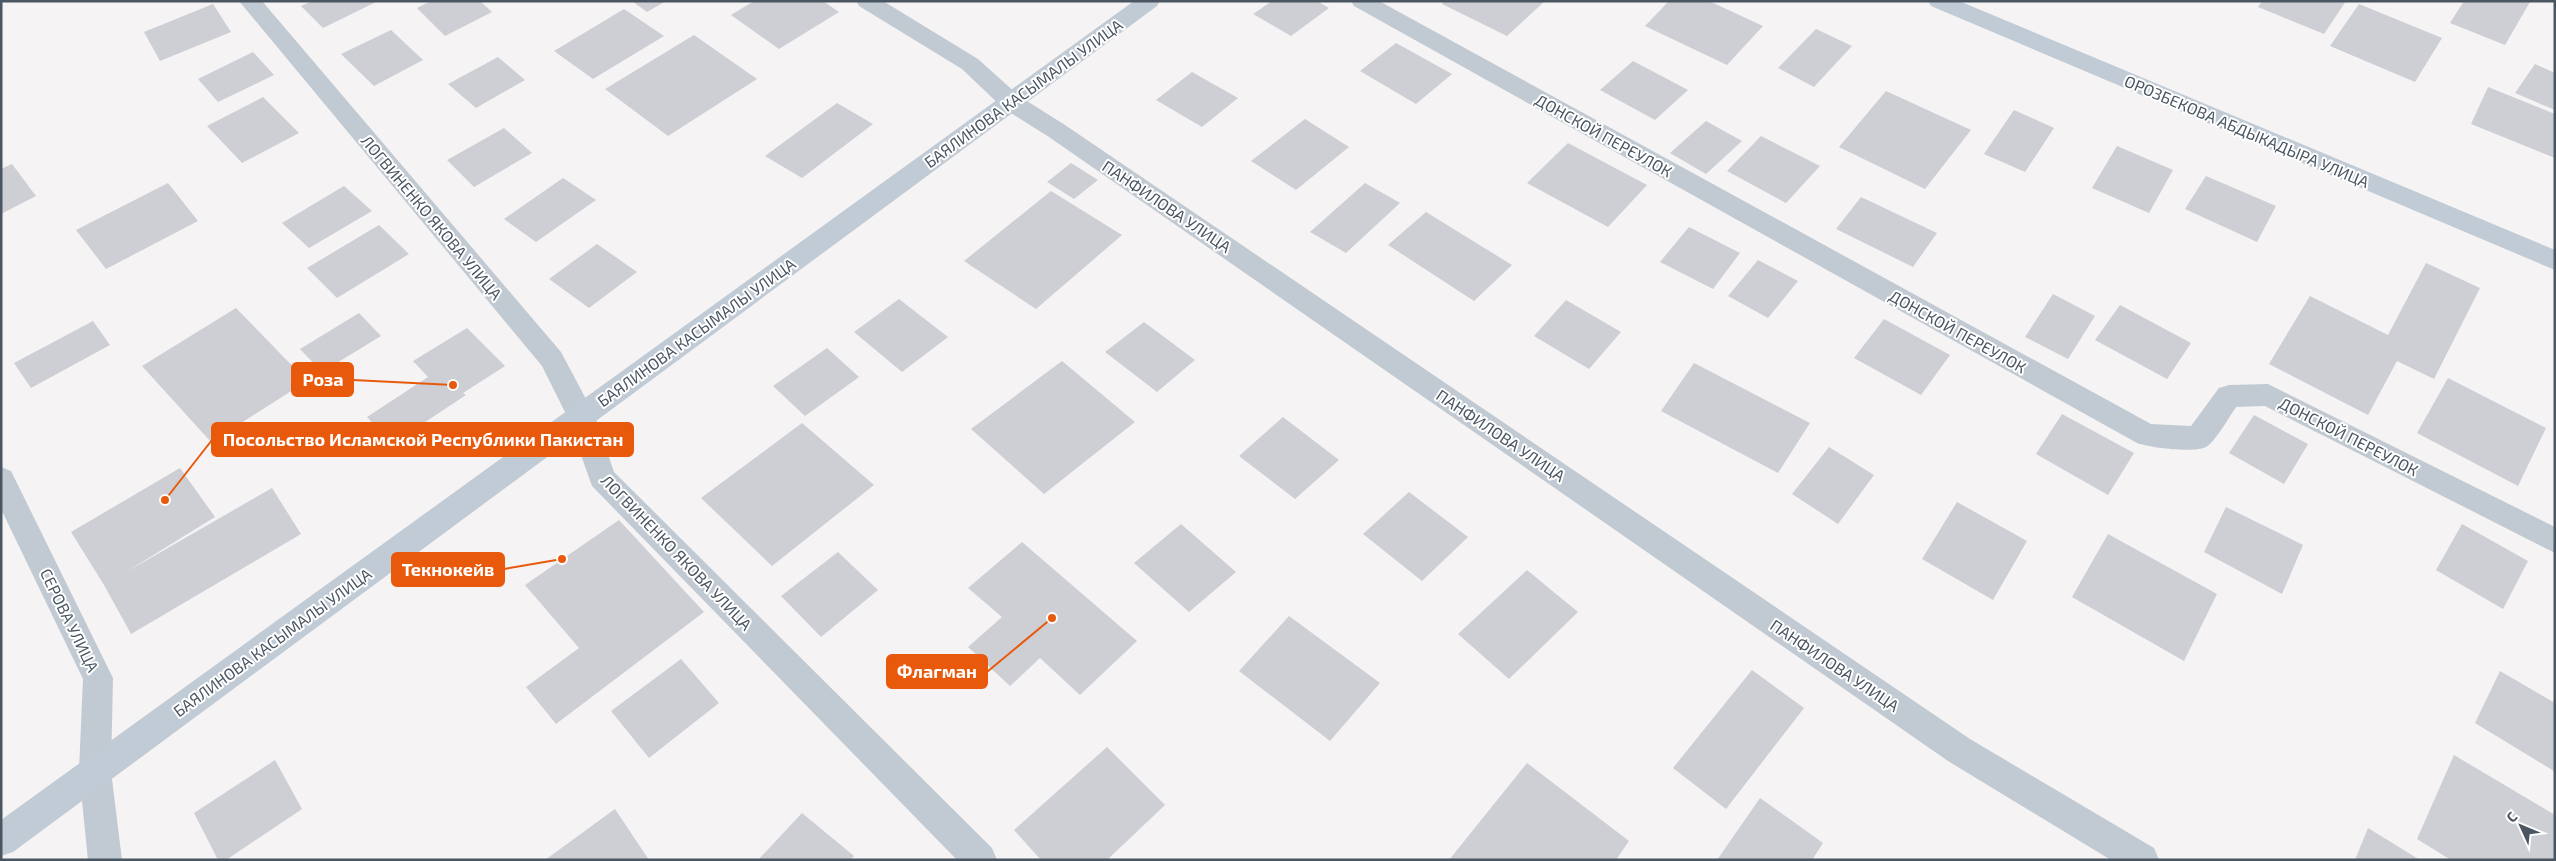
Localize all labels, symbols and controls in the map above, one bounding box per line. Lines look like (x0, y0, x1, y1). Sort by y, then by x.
street label: БАЯЛИНОВА КАСЫМАЛЫ УЛИЦА (920, 15, 1126, 171)
street label: ОРОЗБЕКОВА АБДЫКАДЫРА УЛИЦА (2122, 71, 2372, 191)
street label: ДОНСКОЙ ПЕРЕУЛОК (1532, 90, 1676, 181)
street label: ЛОГВИНЕНКО ЯКОВА УЛИЦА (358, 131, 506, 303)
street label: ПАНФИЛОВА УЛИЦА (1099, 156, 1235, 256)
street label: БАЯЛИНОВА КАСЫМАЛЫ УЛИЦА (593, 254, 799, 410)
street label: ДОНСКОЙ ПЕРЕУЛОК (1886, 286, 2030, 377)
callout: Роза (292, 363, 353, 396)
text: Роза (302, 368, 344, 390)
street label: ПАНФИЛОВА УЛИЦА (1433, 385, 1569, 485)
street label: ДОНСКОЙ ПЕРЕУЛОК (2276, 393, 2422, 479)
callout: Посольство Исламской Республики Пакистан (212, 423, 633, 456)
text: Посольство Исламской Республики Пакистан (223, 428, 623, 450)
street label: ЛОГВИНЕНКО ЯКОВА УЛИЦА (598, 470, 756, 634)
callout: Текнокейв (392, 553, 504, 586)
text: Текнокейв (402, 558, 494, 580)
street label: БАЯЛИНОВА КАСЫМАЛЫ УЛИЦА (169, 564, 375, 720)
street label: СЕРОВА УЛИЦА (37, 565, 103, 675)
street label: ПАНФИЛОВА УЛИЦА (1767, 615, 1903, 715)
callout: Флагман (887, 655, 987, 688)
text: Флагман (897, 660, 977, 682)
north arrow (2496, 801, 2546, 851)
text: С (2502, 808, 2520, 825)

